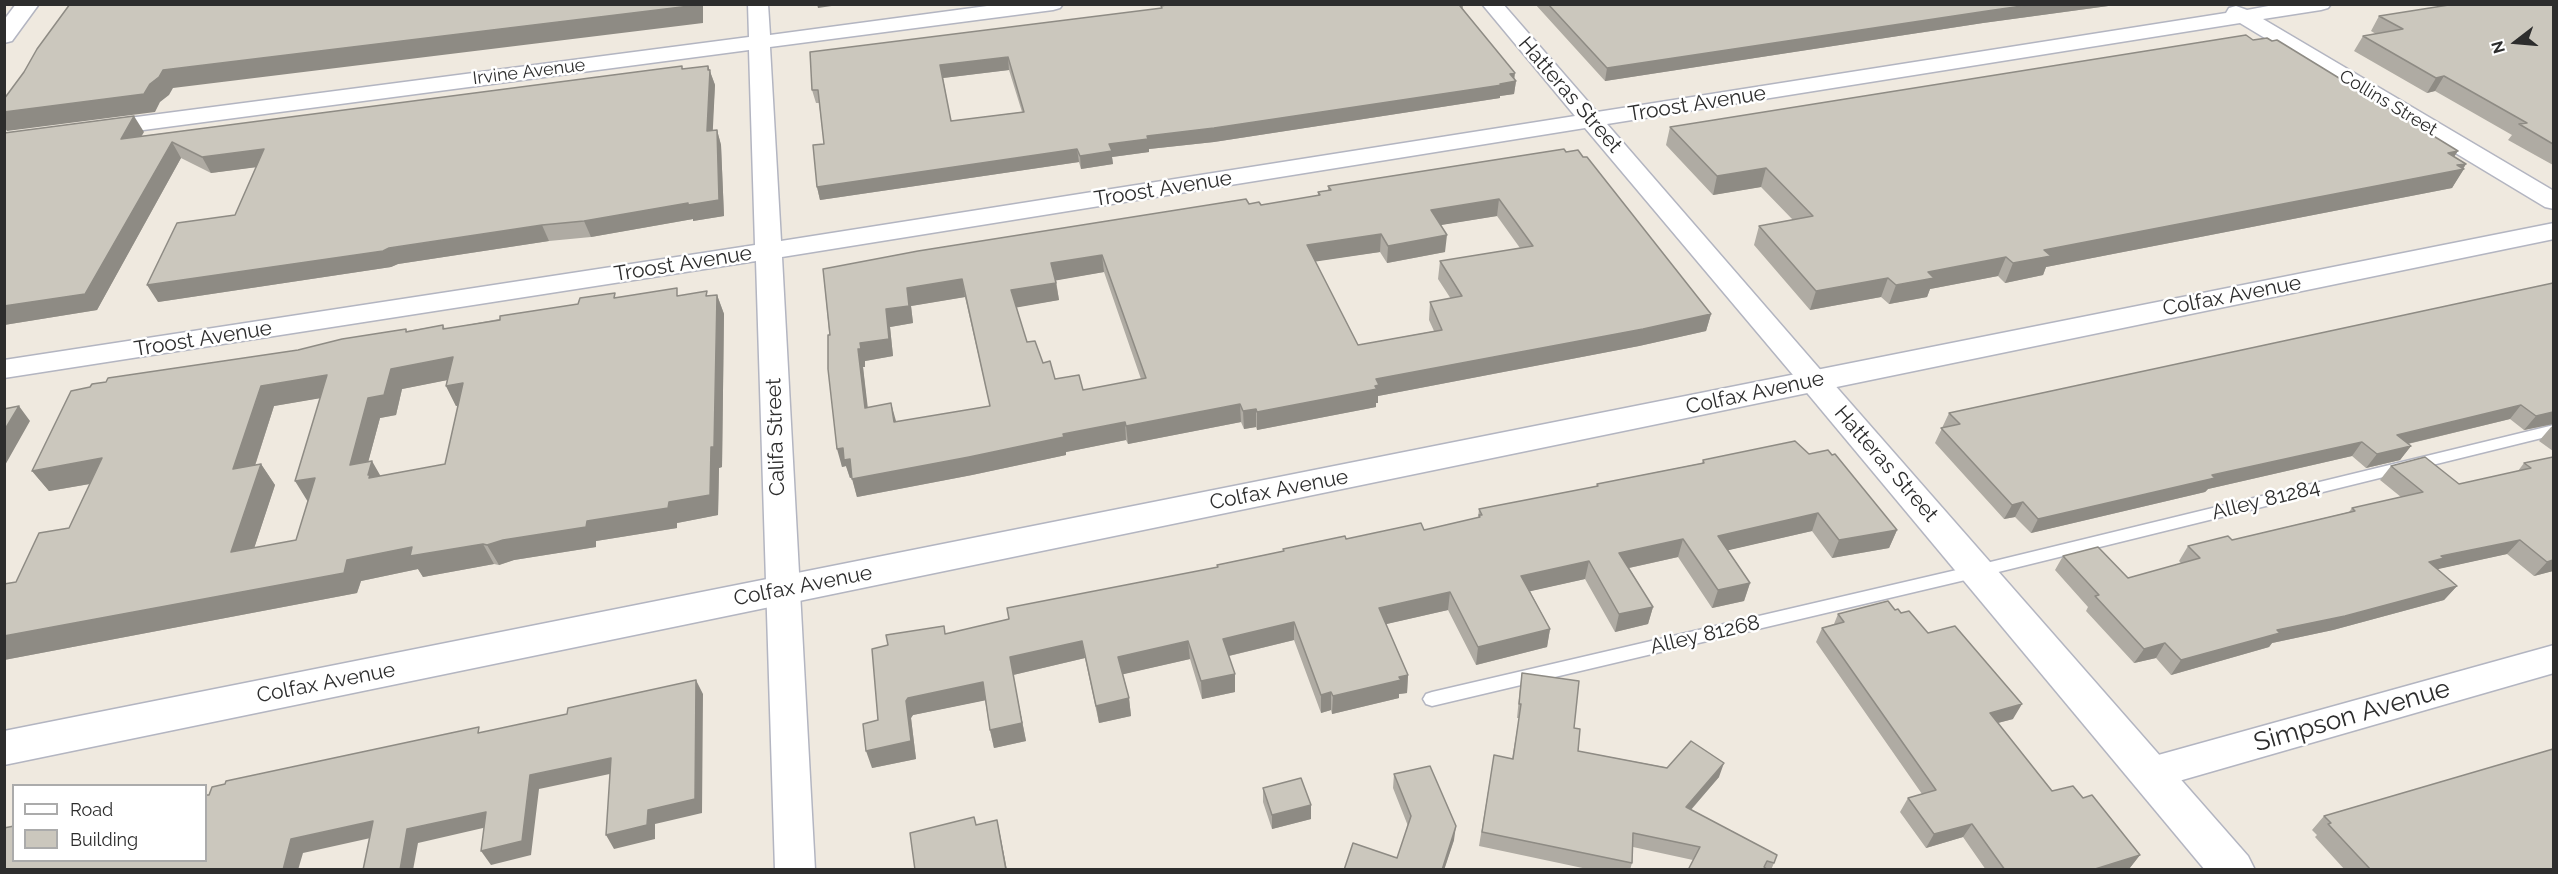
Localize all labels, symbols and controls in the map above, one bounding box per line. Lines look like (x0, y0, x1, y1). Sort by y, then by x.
north arrow (2486, 12, 2546, 72)
street label: Hatteras Street (1513, 32, 1627, 158)
text: N (2487, 39, 2509, 56)
street label: Irvine Avenue (472, 54, 586, 90)
street label: Collins Street (2335, 65, 2441, 141)
street label: Troost Avenue (1626, 81, 1768, 127)
street label: Troost Avenue (1092, 166, 1234, 212)
street label: Troost Avenue (612, 241, 754, 287)
street label: Colfax Avenue (2161, 270, 2303, 322)
street label: Troost Avenue (132, 316, 274, 362)
street label: Colfax Avenue (1684, 366, 1826, 420)
street label: Califa Street (761, 378, 791, 496)
street label: Hatteras Street (1829, 401, 1943, 527)
street label: Colfax Avenue (1208, 464, 1350, 516)
street label: Alley 81284 (2209, 474, 2323, 526)
street label: Colfax Avenue (732, 560, 874, 612)
street label: Alley 81268 (1648, 610, 1762, 660)
street label: Colfax Avenue (255, 657, 397, 709)
street label: Simpson Avenue (2250, 673, 2454, 759)
legend (12, 784, 207, 862)
text: Road (70, 799, 113, 820)
text: Building (70, 829, 138, 850)

